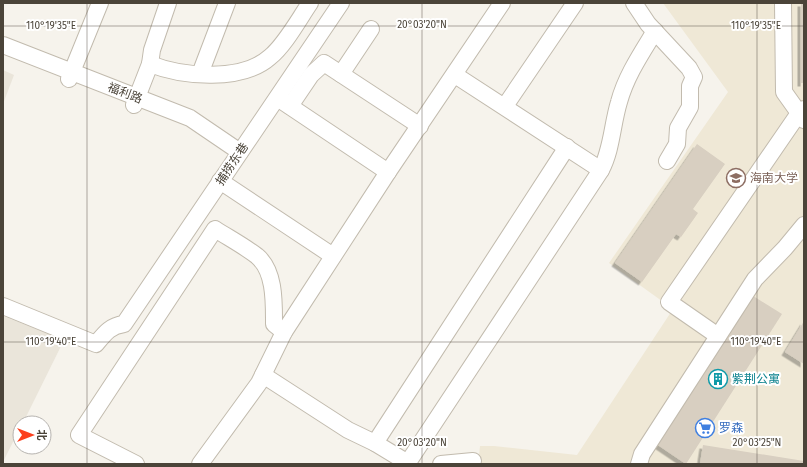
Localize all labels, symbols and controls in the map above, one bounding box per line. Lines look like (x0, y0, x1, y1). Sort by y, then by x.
text: 20°03'20"N (397, 19, 447, 31)
text: 110°19'35"E (26, 20, 76, 32)
text: 110°19'35"E (731, 20, 781, 32)
street label: 福利路 (106, 80, 144, 106)
street label: 捕捞东巷 (213, 140, 251, 188)
school or university icon: 海南大学 (725, 167, 747, 189)
place label: 海南大学 (750, 171, 798, 185)
text: 110°19'40"E (26, 336, 76, 348)
text: 110°19'40"E (731, 336, 781, 348)
building icon: 紫荆公寓 (707, 368, 729, 390)
place label: 紫荆公寓 (732, 372, 780, 386)
north arrow (12, 415, 52, 455)
supermarket icon: 罗森 (694, 417, 716, 439)
place label: 罗森 (719, 421, 743, 435)
text: 北 (35, 430, 48, 441)
text: 20°03'20"N (397, 437, 447, 449)
text: 20°03'25"N (733, 437, 781, 449)

